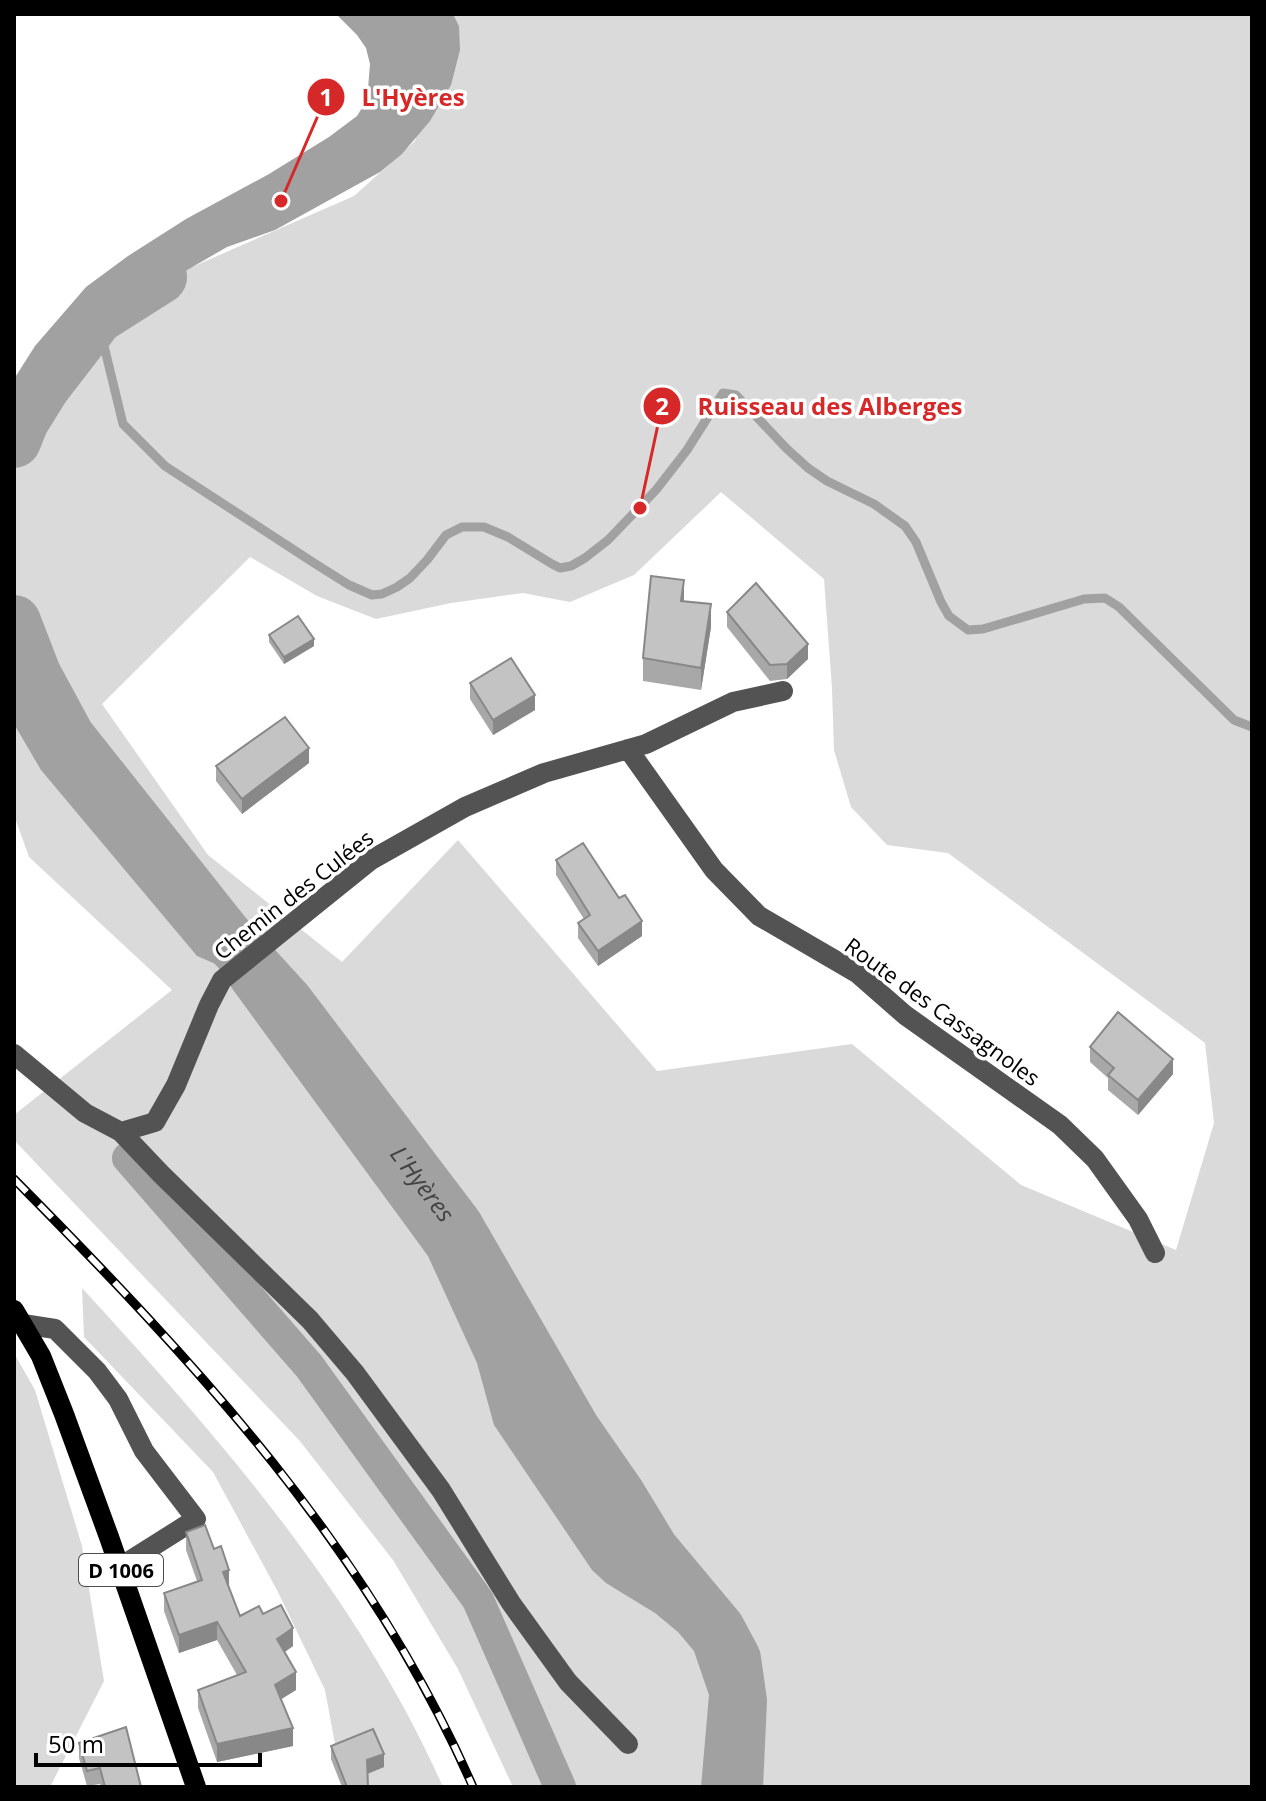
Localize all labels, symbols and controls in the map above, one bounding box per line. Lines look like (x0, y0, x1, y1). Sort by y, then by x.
callout: L'Hyères (306, 73, 481, 121)
text: 1 (319, 80, 333, 113)
text: L'Hyères (361, 80, 465, 113)
callout: Ruisseau des Alberges (642, 382, 979, 430)
text: 2 (655, 389, 669, 422)
text: Ruisseau des Alberges (698, 389, 962, 422)
street label: Chemin des Culées (207, 822, 379, 966)
street label: Route des Cassagnoles (839, 930, 1047, 1092)
water label: L'Hyères (384, 1138, 463, 1228)
road number: D 1006 (79, 1554, 163, 1586)
scale bar (36, 1717, 260, 1767)
text: 50 m (48, 1727, 104, 1760)

